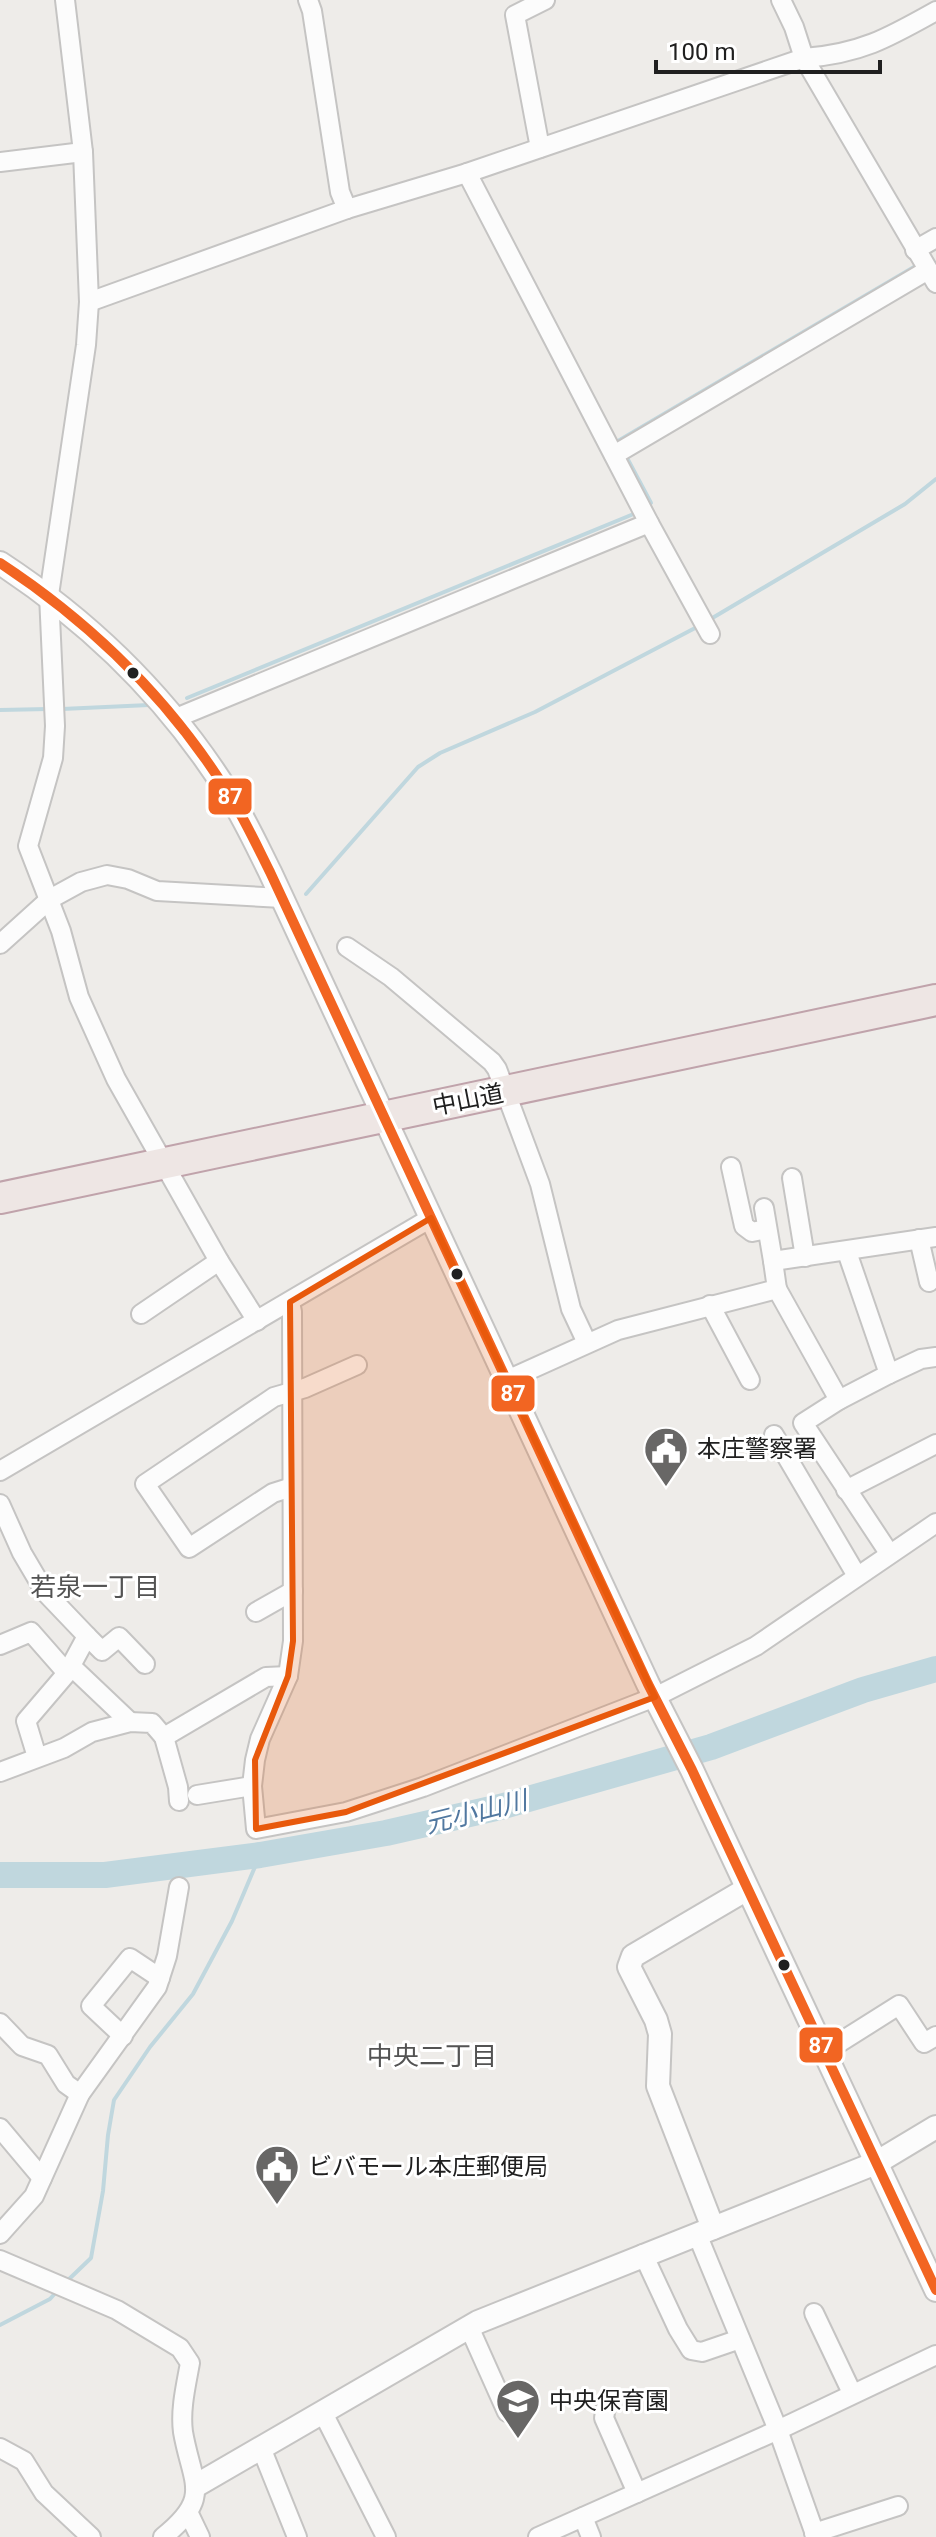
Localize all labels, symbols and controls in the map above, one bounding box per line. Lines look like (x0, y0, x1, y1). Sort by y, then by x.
scale bar (656, 24, 880, 74)
text: 100 m (668, 38, 735, 66)
unlabelled marker (125, 665, 141, 681)
line badge: 87 (207, 777, 253, 816)
text: 87 (217, 784, 243, 809)
street label: 中山道 (430, 1079, 506, 1121)
unlabelled marker (449, 1266, 465, 1282)
line badge: 87 (490, 1374, 536, 1413)
text: 87 (500, 1381, 526, 1406)
public building icon: 本庄警察署 (642, 1425, 690, 1488)
place label: 本庄警察署 (697, 1435, 817, 1463)
district label: 若泉一丁目 (30, 1572, 160, 1602)
water label: 元小山川 (422, 1784, 533, 1839)
unlabelled marker (776, 1957, 792, 1973)
line badge: 87 (798, 2026, 844, 2064)
text: 87 (808, 2033, 834, 2058)
district label: 中央二丁目 (367, 2041, 497, 2071)
public building icon: ビバモール本庄郵便局 (253, 2143, 301, 2206)
place label: ビバモール本庄郵便局 (308, 2153, 548, 2181)
school or university icon: 中央保育園 (494, 2377, 542, 2440)
place label: 中央保育園 (549, 2387, 669, 2415)

